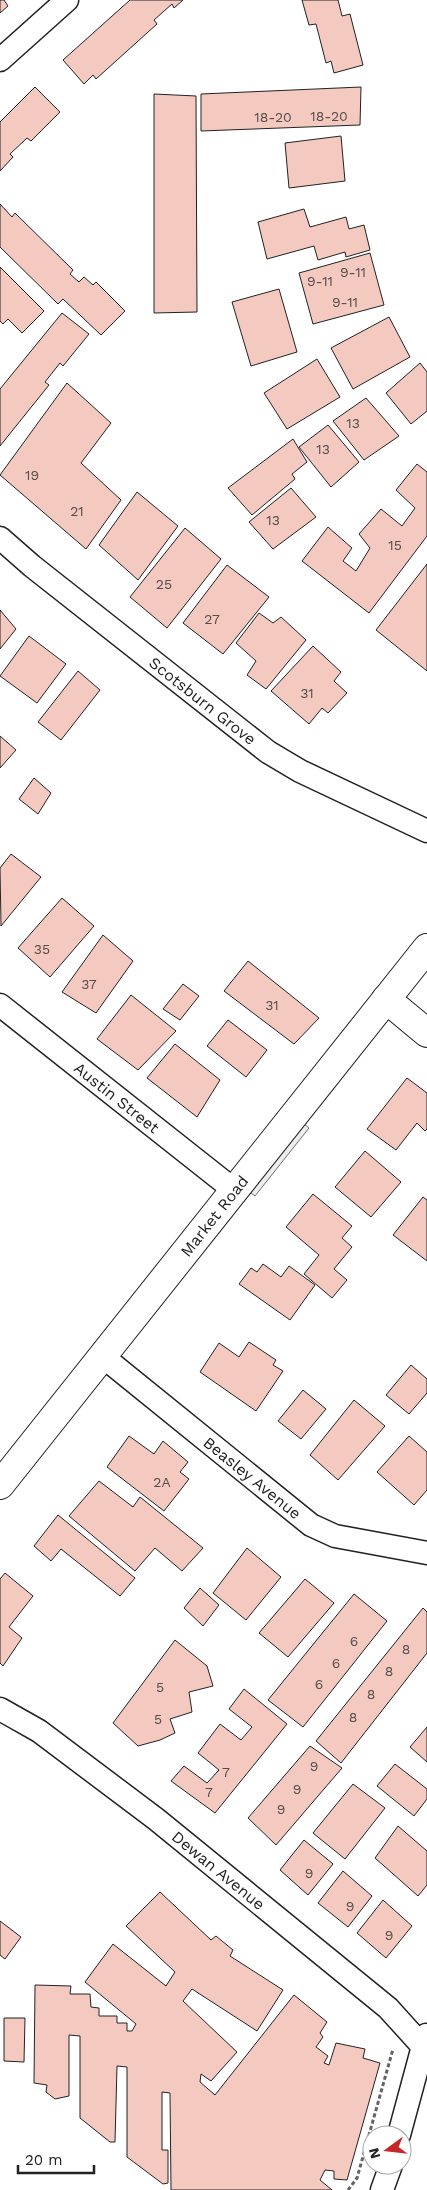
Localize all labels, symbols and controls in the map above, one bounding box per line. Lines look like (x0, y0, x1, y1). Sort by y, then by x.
house number: 18-20 (310, 108, 348, 124)
house number: 18-20 (254, 109, 292, 125)
house number: 9-11 (340, 264, 366, 280)
house number: 9-11 (307, 273, 333, 289)
house number: 9-11 (332, 294, 358, 310)
house number: 13 (346, 415, 360, 431)
house number: 13 (316, 441, 330, 457)
house number: 19 (25, 467, 39, 483)
house number: 21 (70, 503, 84, 519)
house number: 13 (266, 512, 280, 528)
house number: 15 (388, 537, 402, 553)
house number: 25 (156, 576, 172, 592)
house number: 27 (204, 611, 220, 627)
street label: Scotsburn Grove (146, 653, 260, 749)
house number: 31 (300, 685, 314, 701)
house number: 35 (34, 941, 50, 957)
house number: 37 (81, 976, 97, 992)
house number: 31 (265, 997, 279, 1013)
street label: Austin Street (70, 1058, 164, 1137)
street label: Market Road (176, 1171, 252, 1260)
street label: Beasley Avenue (200, 1432, 305, 1523)
house number: 2A (153, 1474, 171, 1490)
house number: 6 (350, 1633, 358, 1649)
house number: 8 (402, 1641, 410, 1657)
house number: 6 (332, 1655, 340, 1671)
house number: 8 (385, 1663, 393, 1679)
house number: 6 (315, 1676, 323, 1692)
house number: 5 (156, 1679, 164, 1695)
house number: 8 (367, 1686, 375, 1702)
house number: 8 (349, 1709, 357, 1725)
house number: 5 (154, 1711, 162, 1727)
house number: 9 (310, 1758, 318, 1774)
house number: 7 (222, 1764, 230, 1780)
house number: 9 (293, 1781, 301, 1797)
house number: 7 (205, 1784, 213, 1800)
house number: 9 (277, 1801, 285, 1817)
street label: Dewan Avenue (168, 1827, 269, 1913)
house number: 9 (305, 1865, 313, 1881)
house number: 9 (346, 1898, 354, 1914)
house number: 9 (385, 1927, 393, 1943)
north arrow (362, 2125, 412, 2175)
scale bar (18, 2142, 94, 2174)
text: N (365, 2146, 384, 2160)
text: 20 m (25, 2151, 63, 2169)

